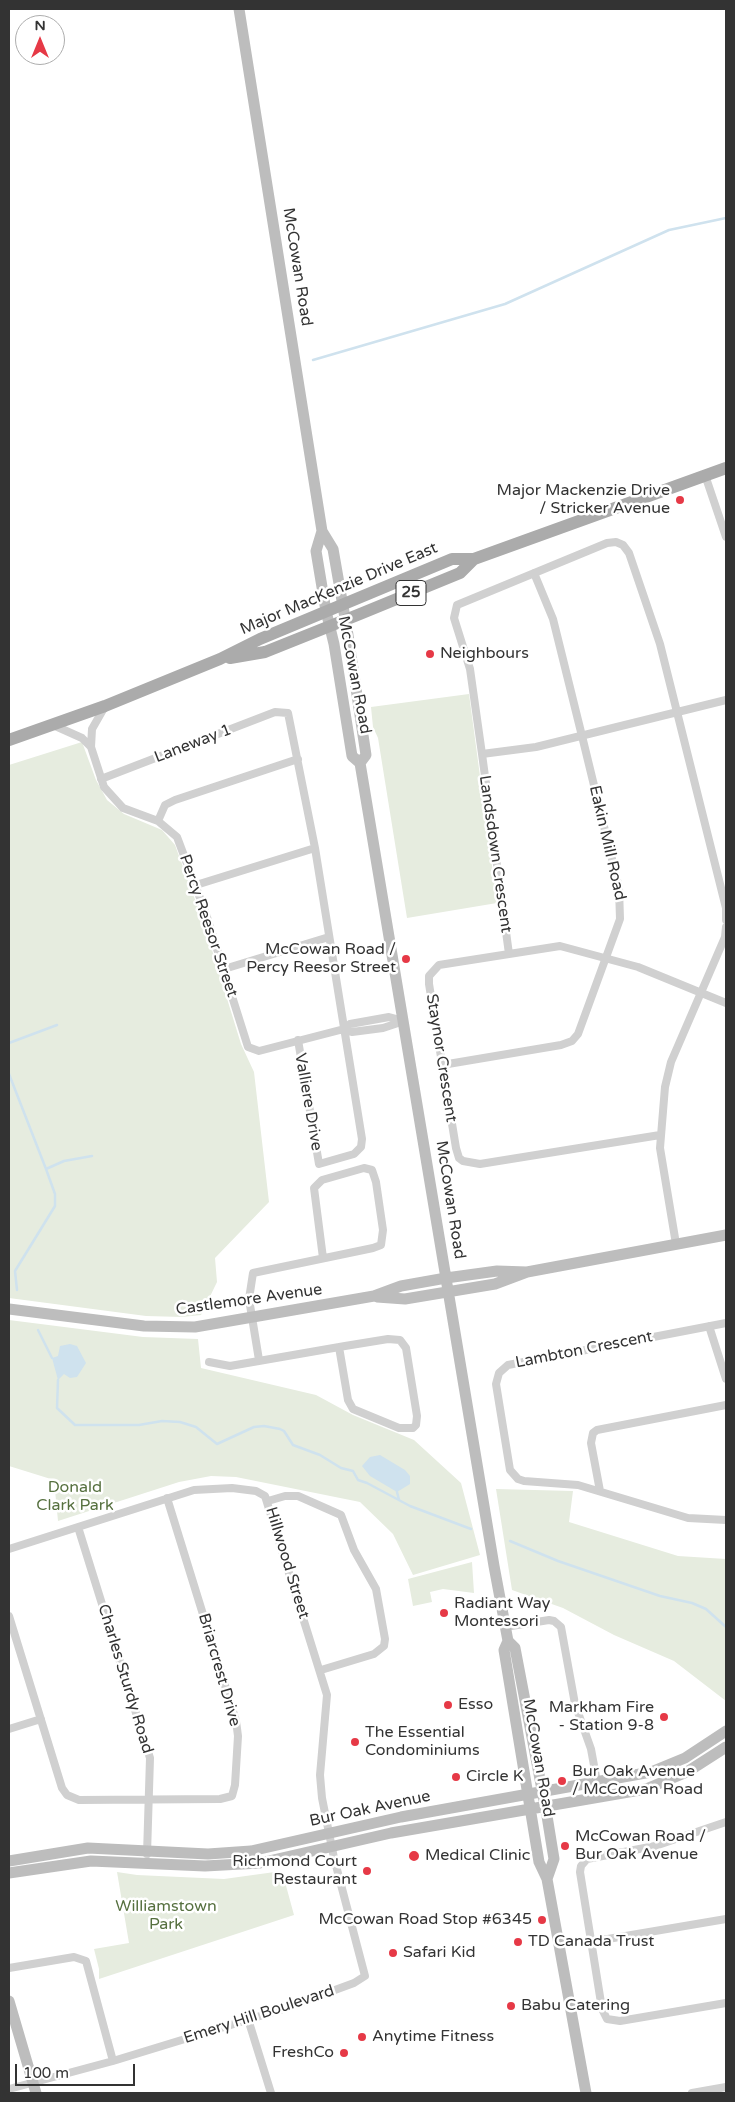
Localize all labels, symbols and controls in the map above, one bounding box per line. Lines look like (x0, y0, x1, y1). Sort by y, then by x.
north arrow (15, 15, 65, 65)
text: N (34, 17, 46, 34)
street label: McCowan Road (278, 206, 316, 328)
place label: Major Mackenzie Drive / Stricker Avenue (497, 481, 670, 519)
marker: Major Mackenzie Drive / Stricker Avenue (674, 494, 686, 506)
street label: Major MacKenzie Drive East (237, 539, 441, 639)
road number: 25 (396, 580, 426, 606)
street label: McCowan Road (333, 614, 375, 736)
place label: Neighbours (440, 644, 529, 664)
marker: Neighbours (424, 648, 436, 660)
street label: Laneway 1 (152, 720, 234, 768)
street label: Landsdown Crescent (474, 774, 516, 934)
street label: Eakin Mill Road (584, 784, 630, 902)
street label: Percy Reesor Street (175, 852, 241, 1000)
place label: McCowan Road / Percy Reesor Street (246, 940, 396, 978)
marker: McCowan Road / Percy Reesor Street (400, 953, 412, 965)
street label: Staynor Crescent (421, 992, 461, 1124)
street label: Valliere Drive (290, 1052, 326, 1152)
street label: McCowan Road (431, 1139, 469, 1261)
street label: Castlemore Avenue (175, 1280, 323, 1320)
street label: Lambton Crescent (514, 1327, 654, 1373)
park label: Donald Clark Park (36, 1478, 114, 1516)
street label: Hillwood Street (261, 1505, 313, 1621)
place label: Radiant Way Montessori (454, 1594, 550, 1632)
street label: Charles Sturdy Road (93, 1602, 157, 1756)
marker: Radiant Way Montessori (438, 1607, 450, 1619)
street label: Briarcrest Drive (194, 1611, 244, 1729)
place label: Esso (458, 1695, 493, 1715)
street label: McCowan Road (518, 1697, 558, 1819)
place label: Markham Fire - Station 9-8 (549, 1698, 654, 1736)
marker: Esso (442, 1699, 454, 1711)
marker: Markham Fire - Station 9-8 (658, 1711, 670, 1723)
place label: The Essential Condominiums (365, 1723, 480, 1761)
marker: The Essential Condominiums (349, 1736, 361, 1748)
place label: Bur Oak Avenue / McCowan Road (572, 1762, 703, 1800)
place label: Circle K (466, 1767, 523, 1787)
marker: Circle K (450, 1771, 462, 1783)
marker: Bur Oak Avenue / McCowan Road (556, 1775, 568, 1787)
street label: Bur Oak Avenue (308, 1787, 432, 1831)
place label: McCowan Road / Bur Oak Avenue (575, 1827, 706, 1865)
marker: McCowan Road / Bur Oak Avenue (559, 1840, 571, 1852)
place label: Medical Clinic (425, 1846, 530, 1866)
marker: Medical Clinic (407, 1849, 421, 1863)
place label: Richmond Court Restaurant (232, 1852, 357, 1890)
marker: Richmond Court Restaurant (361, 1865, 373, 1877)
park label: Williamstown Park (115, 1897, 217, 1935)
place label: McCowan Road Stop #6345 (319, 1910, 532, 1930)
marker: McCowan Road Stop #6345 (536, 1914, 548, 1926)
place label: TD Canada Trust (528, 1932, 654, 1952)
marker: TD Canada Trust (512, 1936, 524, 1948)
place label: Safari Kid (403, 1943, 476, 1963)
marker: Safari Kid (387, 1947, 399, 1959)
street label: Emery Hill Boulevard (181, 1982, 337, 2048)
place label: Babu Catering (521, 1996, 630, 2016)
marker: Babu Catering (505, 2000, 517, 2012)
place label: Anytime Fitness (372, 2027, 494, 2047)
marker: Anytime Fitness (356, 2031, 368, 2043)
place label: FreshCo (272, 2043, 334, 2063)
marker: FreshCo (338, 2047, 350, 2059)
scale bar (18, 2054, 138, 2086)
text: 100 m (23, 2064, 69, 2082)

